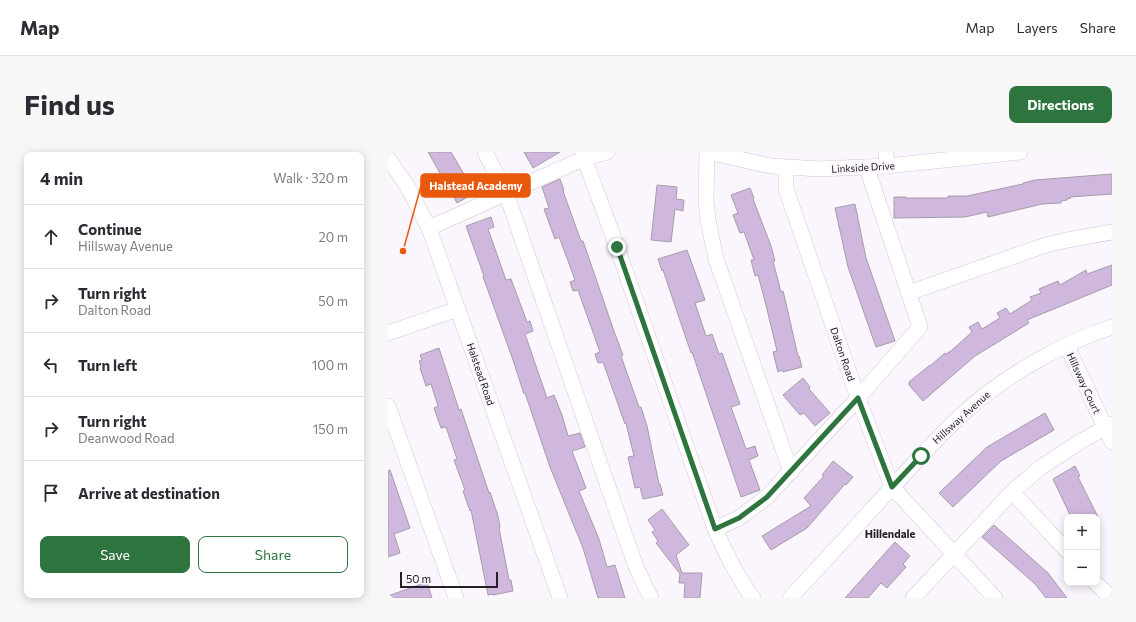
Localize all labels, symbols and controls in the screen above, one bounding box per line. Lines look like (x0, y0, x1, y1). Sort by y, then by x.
text: Map (20, 16, 59, 39)
text: Map (966, 19, 994, 36)
text: Layers (1016, 19, 1058, 36)
text: Share (1080, 19, 1116, 36)
button: Directions (1009, 86, 1112, 123)
text: Find us (24, 87, 115, 121)
street label: Linkside Drive (831, 159, 895, 175)
text: 4 min (40, 168, 83, 189)
text: Walk · 320 m (273, 170, 348, 186)
callout: Halstead Academy (421, 174, 530, 197)
text: Halstead Academy (429, 179, 523, 192)
text: Continue (78, 220, 142, 238)
icon: ahead (40, 226, 62, 248)
text: 20 m (319, 229, 348, 245)
text: Hillsway Avenue (78, 238, 173, 254)
route end (608, 238, 626, 256)
text: Turn right (78, 284, 147, 302)
icon: right (40, 290, 62, 312)
text: 50 m (318, 293, 348, 309)
text: Dalton Road (78, 302, 151, 318)
street label: Dalton Road (828, 326, 858, 383)
street label: Halstead Road (465, 341, 497, 407)
street label: Hillsway Court (1065, 350, 1103, 416)
icon: left (40, 354, 62, 376)
text: Turn left (78, 356, 137, 374)
text: 100 m (312, 357, 348, 373)
street label: Hillsway Avenue (930, 388, 992, 446)
text: Turn right (78, 412, 147, 430)
icon: right (40, 418, 62, 440)
text: 150 m (313, 421, 348, 437)
text: Deanwood Road (78, 430, 175, 446)
route start (912, 447, 930, 465)
icon: arrive (40, 482, 62, 504)
text: Arrive at destination (78, 484, 220, 502)
map controls (1064, 514, 1100, 586)
button: + (1064, 514, 1100, 550)
district label: Hillendale (865, 527, 915, 540)
button: Save (40, 536, 190, 573)
button: Share (198, 536, 348, 573)
button: − (1064, 550, 1100, 586)
scale bar (400, 570, 498, 589)
text: 50 m (406, 572, 431, 585)

